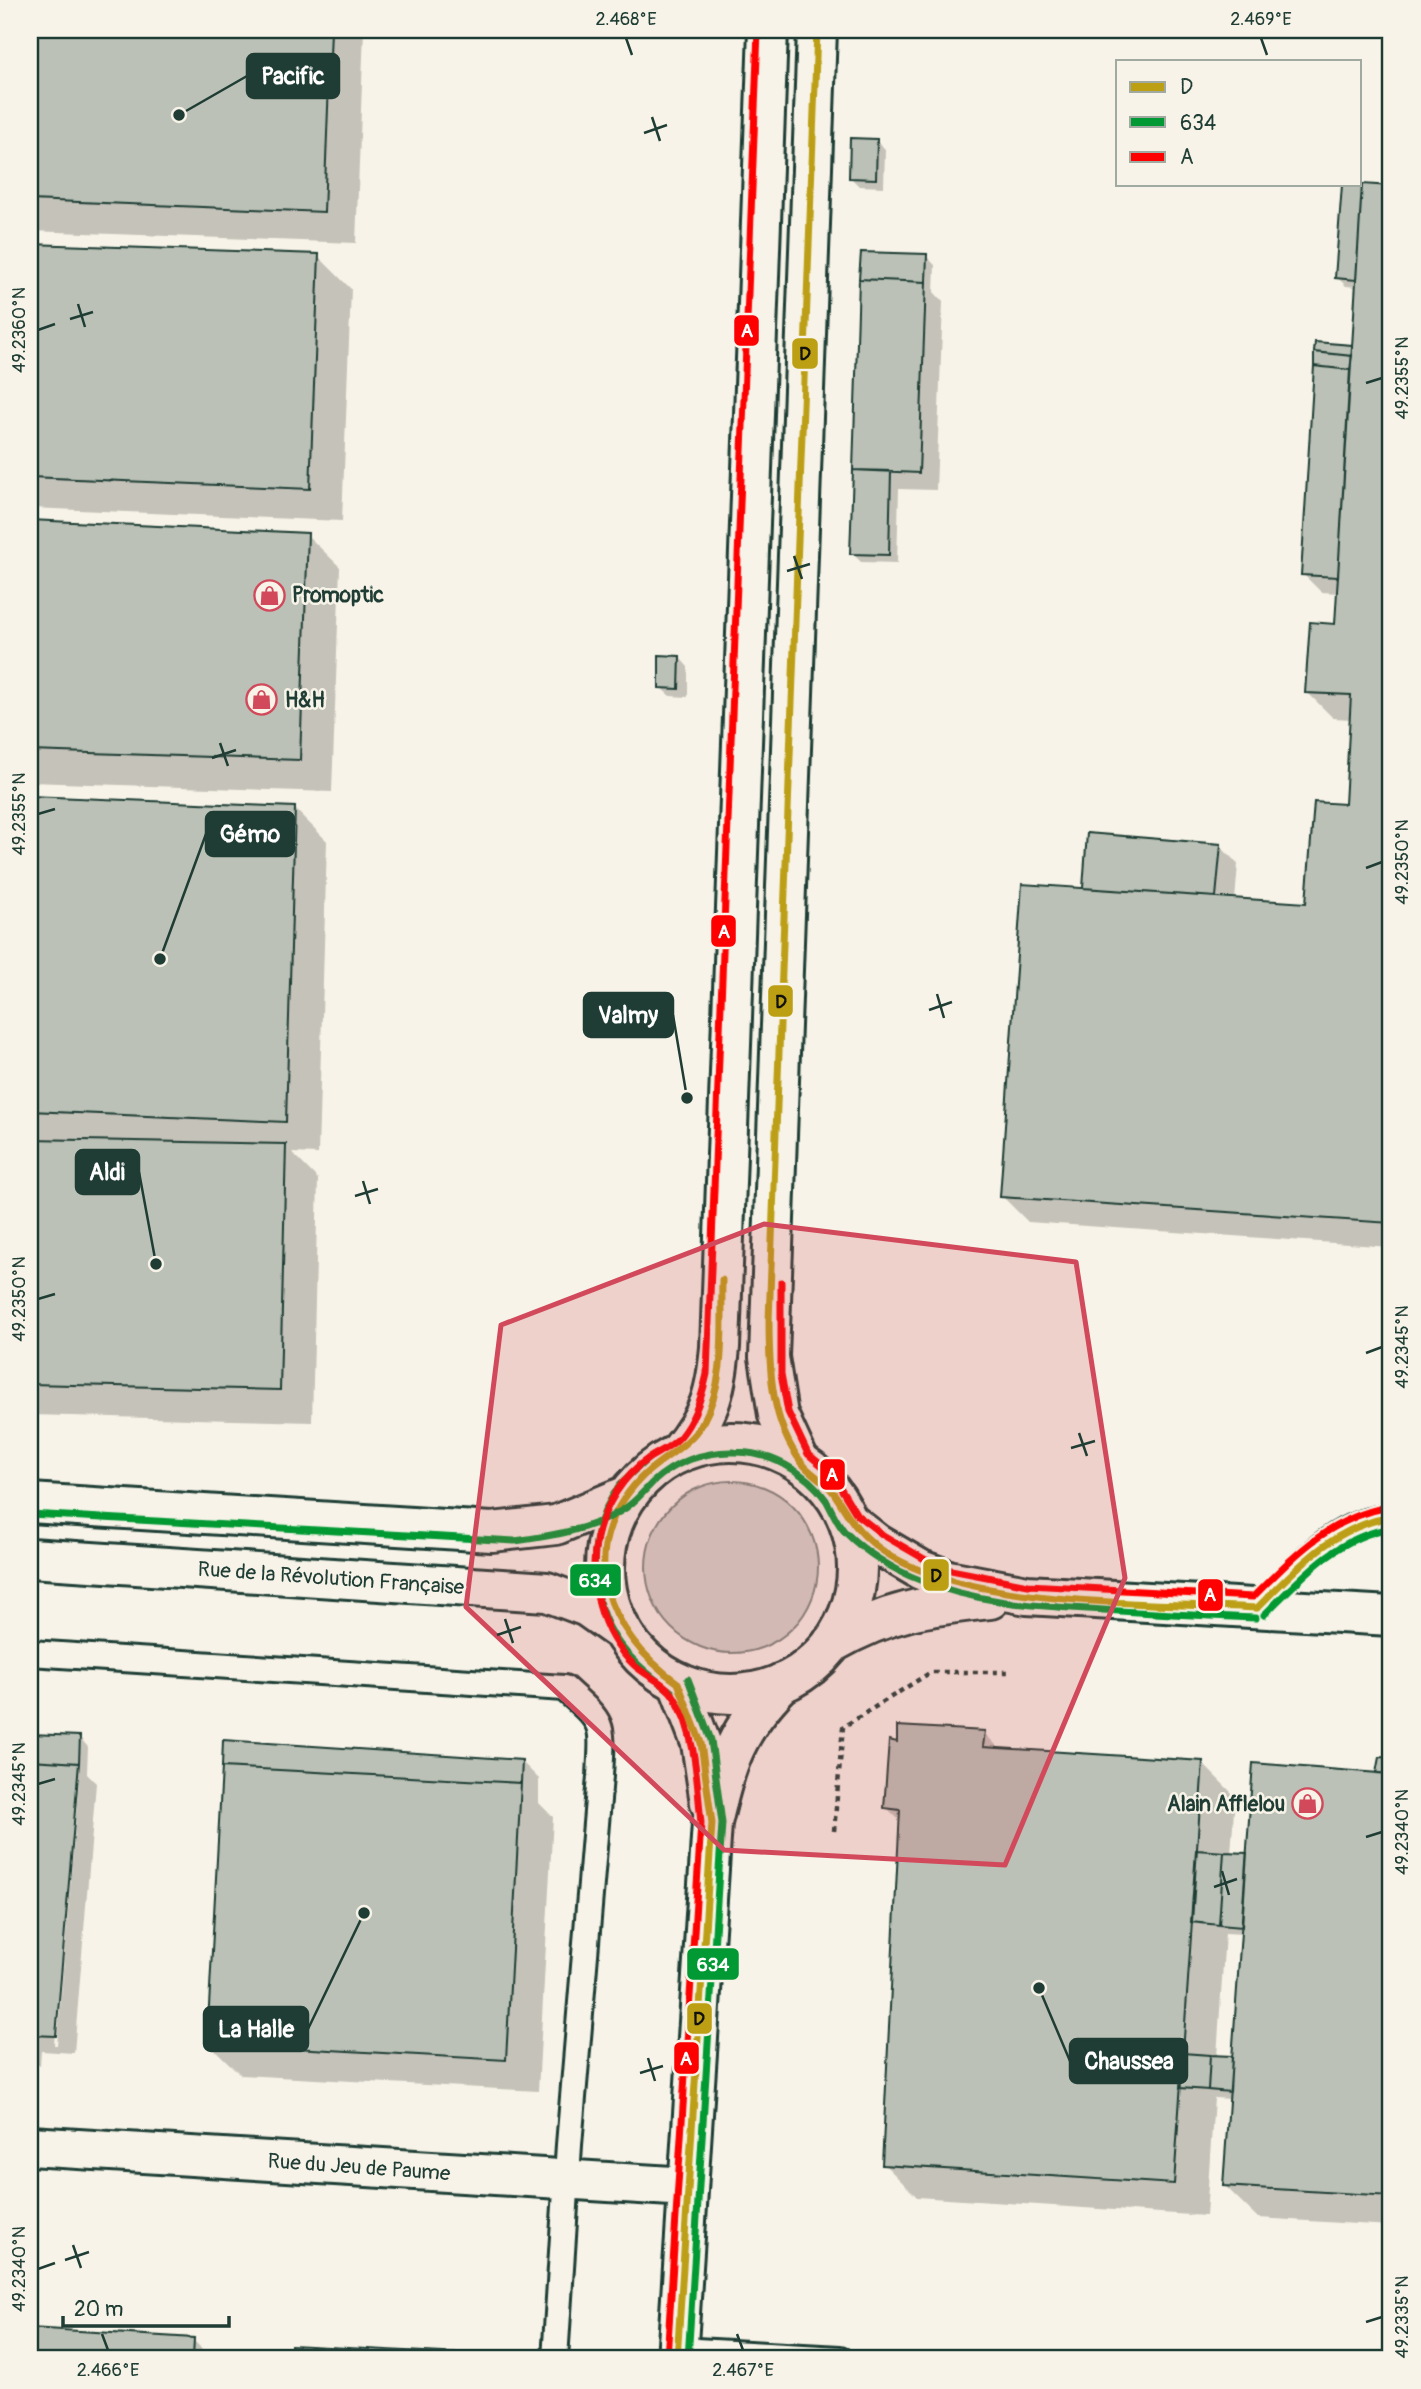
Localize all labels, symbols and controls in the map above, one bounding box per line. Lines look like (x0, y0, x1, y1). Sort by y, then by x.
text: 2.468°E (595, 8, 657, 31)
text: 2.469°E (1230, 8, 1292, 31)
callout: Pacific (247, 54, 339, 98)
legend (1116, 60, 1362, 186)
text: Pacific (261, 62, 325, 91)
text: D (1180, 74, 1193, 101)
text: 634 (1180, 110, 1216, 137)
text: A (1180, 144, 1194, 171)
text: 49.2360°N (8, 287, 31, 373)
line badge: A (733, 314, 760, 347)
text: A (741, 319, 754, 343)
line badge: D (791, 337, 819, 370)
text: 49.2355°N (1391, 337, 1414, 419)
text: D (799, 342, 811, 366)
shop icon: Promoptic (252, 578, 286, 612)
place label: Promoptic (292, 582, 384, 609)
shop icon: H&H (245, 683, 279, 717)
place label: H&H (285, 687, 325, 714)
text: 49.2355°N (8, 773, 31, 855)
callout: Gémo (206, 812, 294, 856)
text: 49.2350°N (1391, 819, 1414, 905)
text: Gémo (220, 820, 281, 849)
line badge: A (710, 914, 737, 948)
text: A (718, 920, 731, 944)
line badge: D (767, 984, 794, 1018)
text: D (775, 990, 787, 1014)
callout: Valmy (584, 993, 673, 1037)
text: Valmy (598, 1001, 658, 1030)
callout: Aldi (76, 1150, 139, 1194)
text: Aldi (89, 1158, 125, 1187)
text: 49.2350°N (8, 1256, 31, 1342)
text: 49.2345°N (1391, 1305, 1414, 1389)
line badge: A (819, 1458, 846, 1491)
text: A (826, 1463, 839, 1487)
street label: Rue de la Révolution Française (197, 1556, 466, 1601)
line badge: D (922, 1558, 950, 1592)
line badge: 634 (569, 1563, 622, 1597)
text: D (930, 1564, 942, 1588)
text: 634 (579, 1569, 611, 1593)
line badge: A (1197, 1578, 1224, 1612)
text: A (1204, 1583, 1217, 1607)
text: 49.2345°N (8, 1742, 31, 1826)
shop icon: Alain Afflelou (1291, 1787, 1325, 1821)
text: 49.2340°N (1391, 1789, 1414, 1875)
place label: Alain Afflelou (1167, 1791, 1285, 1818)
line badge: 634 (686, 1947, 740, 1981)
text: 634 (697, 1953, 729, 1977)
line badge: D (686, 2002, 713, 2035)
callout: La Halle (204, 2007, 308, 2051)
text: D (693, 2007, 705, 2031)
text: La Halle (218, 2015, 295, 2044)
callout: Chaussea (1070, 2039, 1187, 2083)
line badge: A (673, 2041, 700, 2075)
text: A (680, 2047, 693, 2071)
text: Chaussea (1084, 2047, 1174, 2076)
street label: Rue du Jeu de Paume (267, 2148, 452, 2187)
text: 49.2340°N (8, 2226, 31, 2312)
text: 49.2335°N (1391, 2275, 1414, 2359)
scale bar (63, 2284, 229, 2328)
text: 20 m (74, 2296, 123, 2323)
text: 2.466°E (77, 2359, 139, 2382)
text: 2.467°E (712, 2359, 774, 2382)

